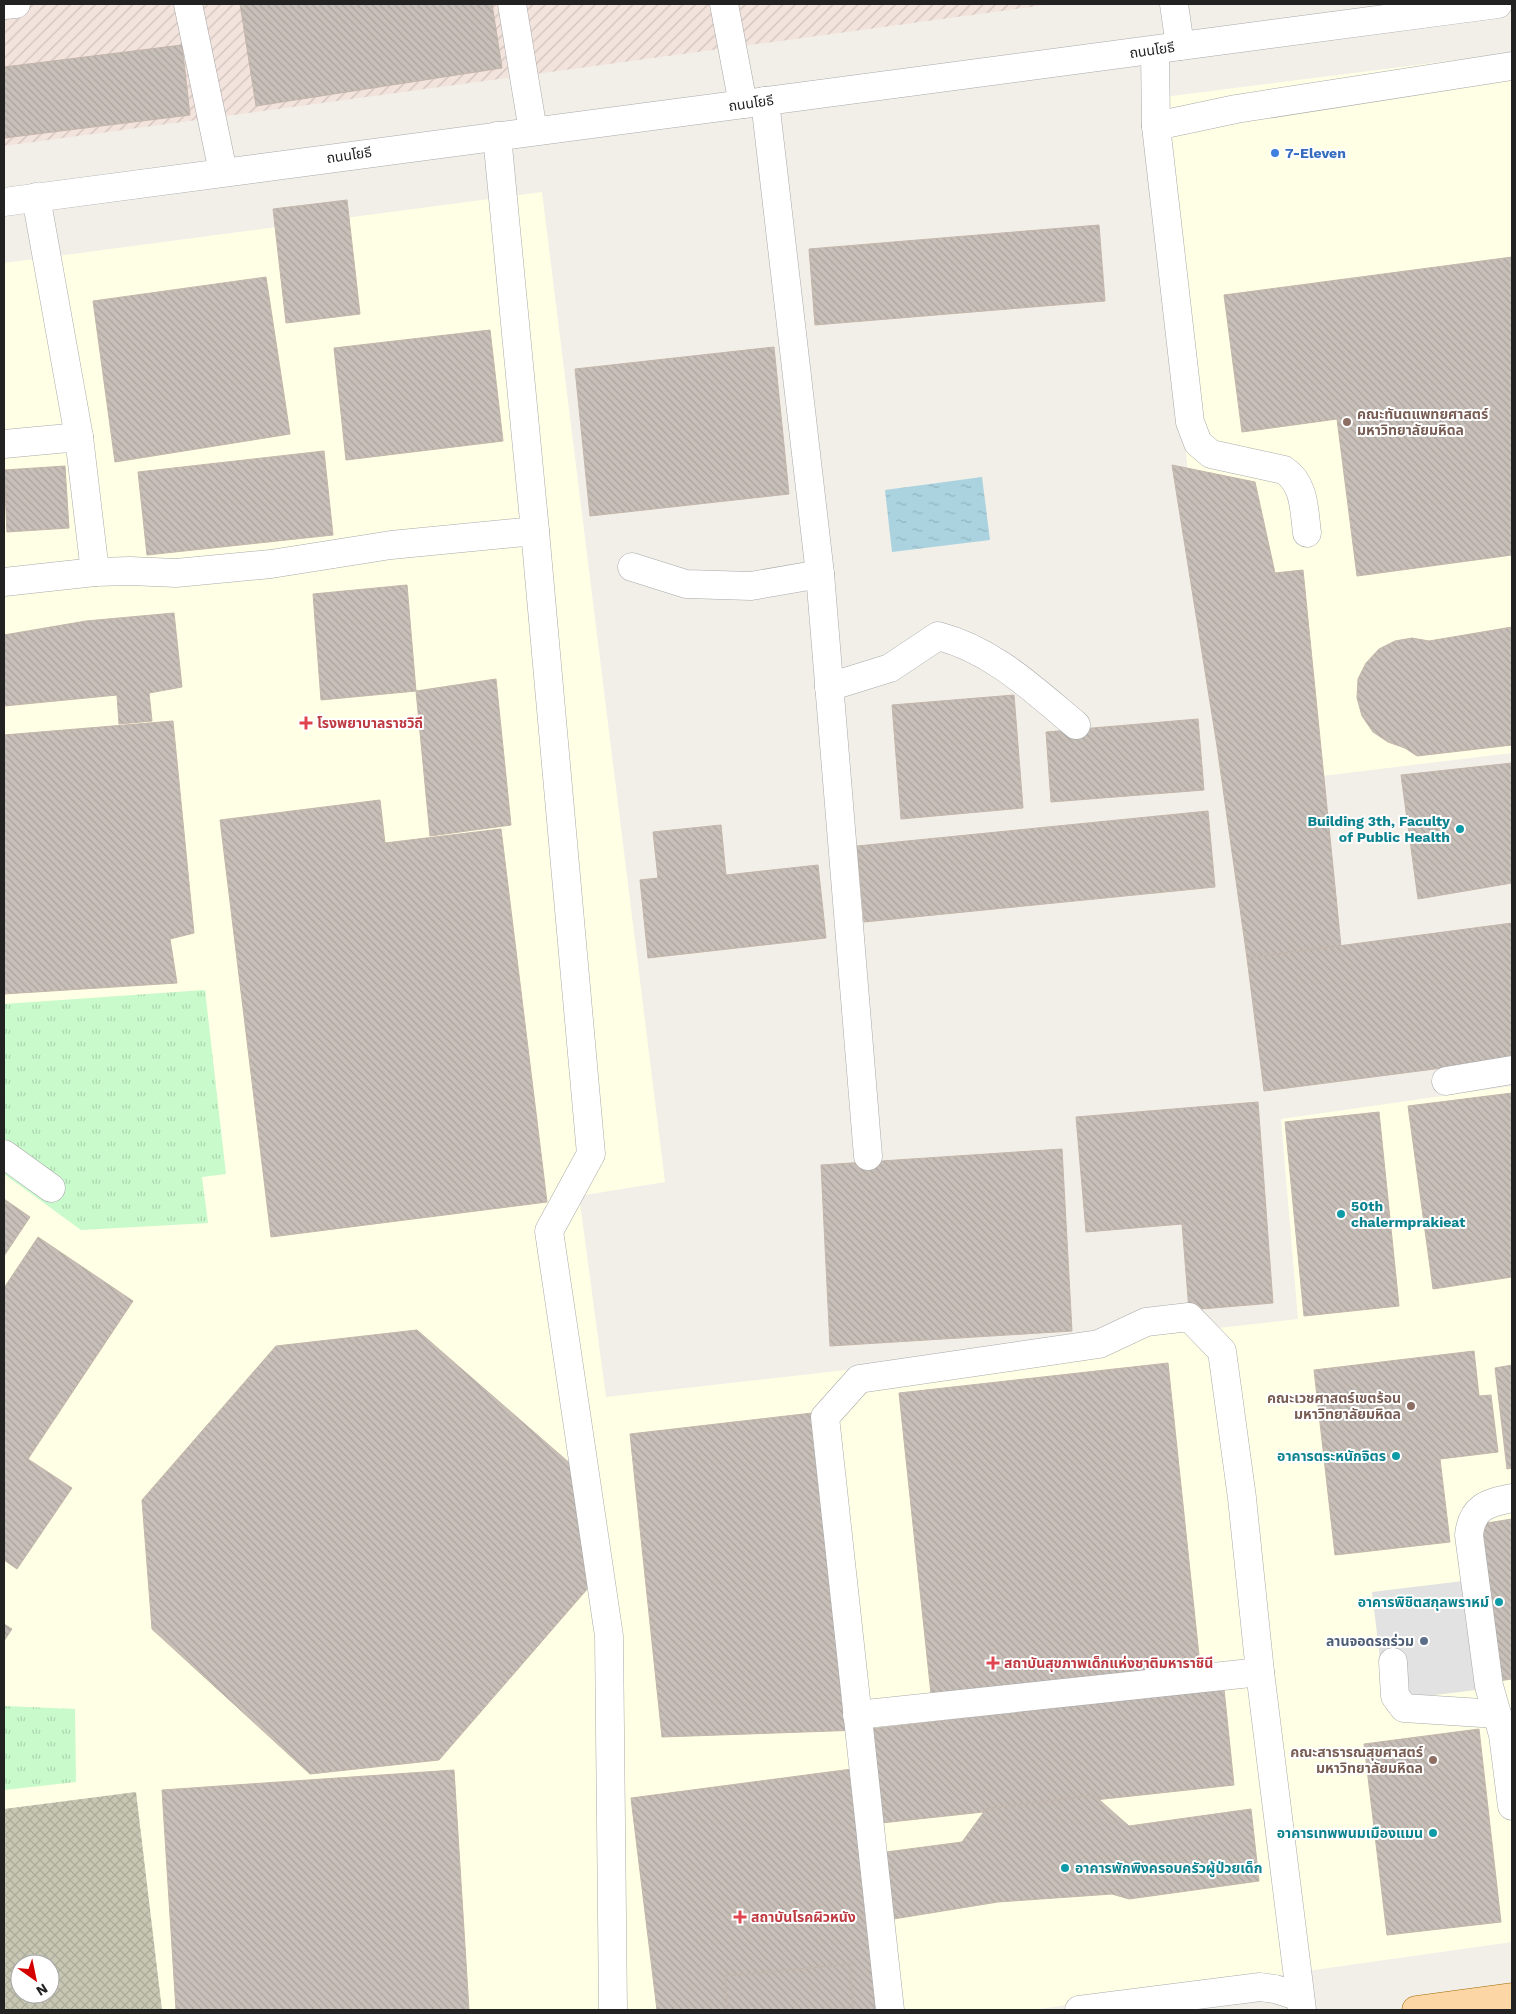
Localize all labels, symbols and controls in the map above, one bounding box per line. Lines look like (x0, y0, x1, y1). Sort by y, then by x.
street label: ถนนโยธี (1128, 39, 1176, 61)
street label: ถนนโยธี (727, 92, 775, 114)
street label: ถนนโยธี (325, 144, 373, 166)
place label: 7-Eleven (1285, 145, 1346, 161)
marker: 7-Eleven (1269, 147, 1281, 159)
place label: คณะทันตแพทยศาสตร์ มหาวิทยาลัยมหิดล (1357, 406, 1488, 438)
marker: คณะทันตแพทยศาสตร์ มหาวิทยาลัยมหิดล (1341, 416, 1353, 428)
place label: โรงพยาบาลราชวิถี (317, 715, 423, 731)
marker: โรงพยาบาลราชวิถี (299, 716, 313, 730)
place label: Building 3th, Faculty of Public Health (1307, 813, 1450, 845)
marker: Building 3th, Faculty of Public Health (1454, 823, 1466, 835)
place label: 50th chalermprakieat (1351, 1198, 1465, 1230)
marker: 50th chalermprakieat (1335, 1208, 1347, 1220)
place label: คณะเวชศาสตร์เขตร้อน มหาวิทยาลัยมหิดล (1267, 1390, 1401, 1422)
marker: คณะเวชศาสตร์เขตร้อน มหาวิทยาลัยมหิดล (1405, 1400, 1417, 1412)
place label: อาคารตระหนักจิตร (1277, 1448, 1386, 1464)
marker: อาคารตระหนักจิตร (1390, 1450, 1402, 1462)
place label: อาคารพิชิตสกุลพราหม์ (1358, 1594, 1489, 1611)
marker: อาคารพิชิตสกุลพราหม์ (1493, 1596, 1505, 1608)
place label: ลานจอดรถร่วม (1326, 1633, 1414, 1649)
marker: ลานจอดรถร่วม (1418, 1635, 1430, 1647)
place label: สถาบันสุขภาพเด็กแห่งชาติมหาราชินี (1004, 1655, 1213, 1672)
marker: สถาบันสุขภาพเด็กแห่งชาติมหาราชินี (986, 1656, 1000, 1670)
place label: คณะสาธารณสุขศาสตร์ มหาวิทยาลัยมหิดล (1290, 1744, 1423, 1776)
marker: คณะสาธารณสุขศาสตร์ มหาวิทยาลัยมหิดล (1427, 1754, 1439, 1766)
place label: อาคารเทพพนมเมืองแมน (1277, 1825, 1423, 1841)
marker: อาคารเทพพนมเมืองแมน (1427, 1827, 1439, 1839)
place label: อาคารพักพิงครอบครัวผู้ป่วยเด็ก (1075, 1860, 1262, 1878)
marker: อาคารพักพิงครอบครัวผู้ป่วยเด็ก (1059, 1862, 1071, 1874)
place label: สถาบันโรคผิวหนัง (751, 1909, 856, 1925)
marker: สถาบันโรคผิวหนัง (733, 1910, 747, 1924)
north arrow (10, 1954, 60, 2004)
text: N (33, 1980, 51, 1999)

